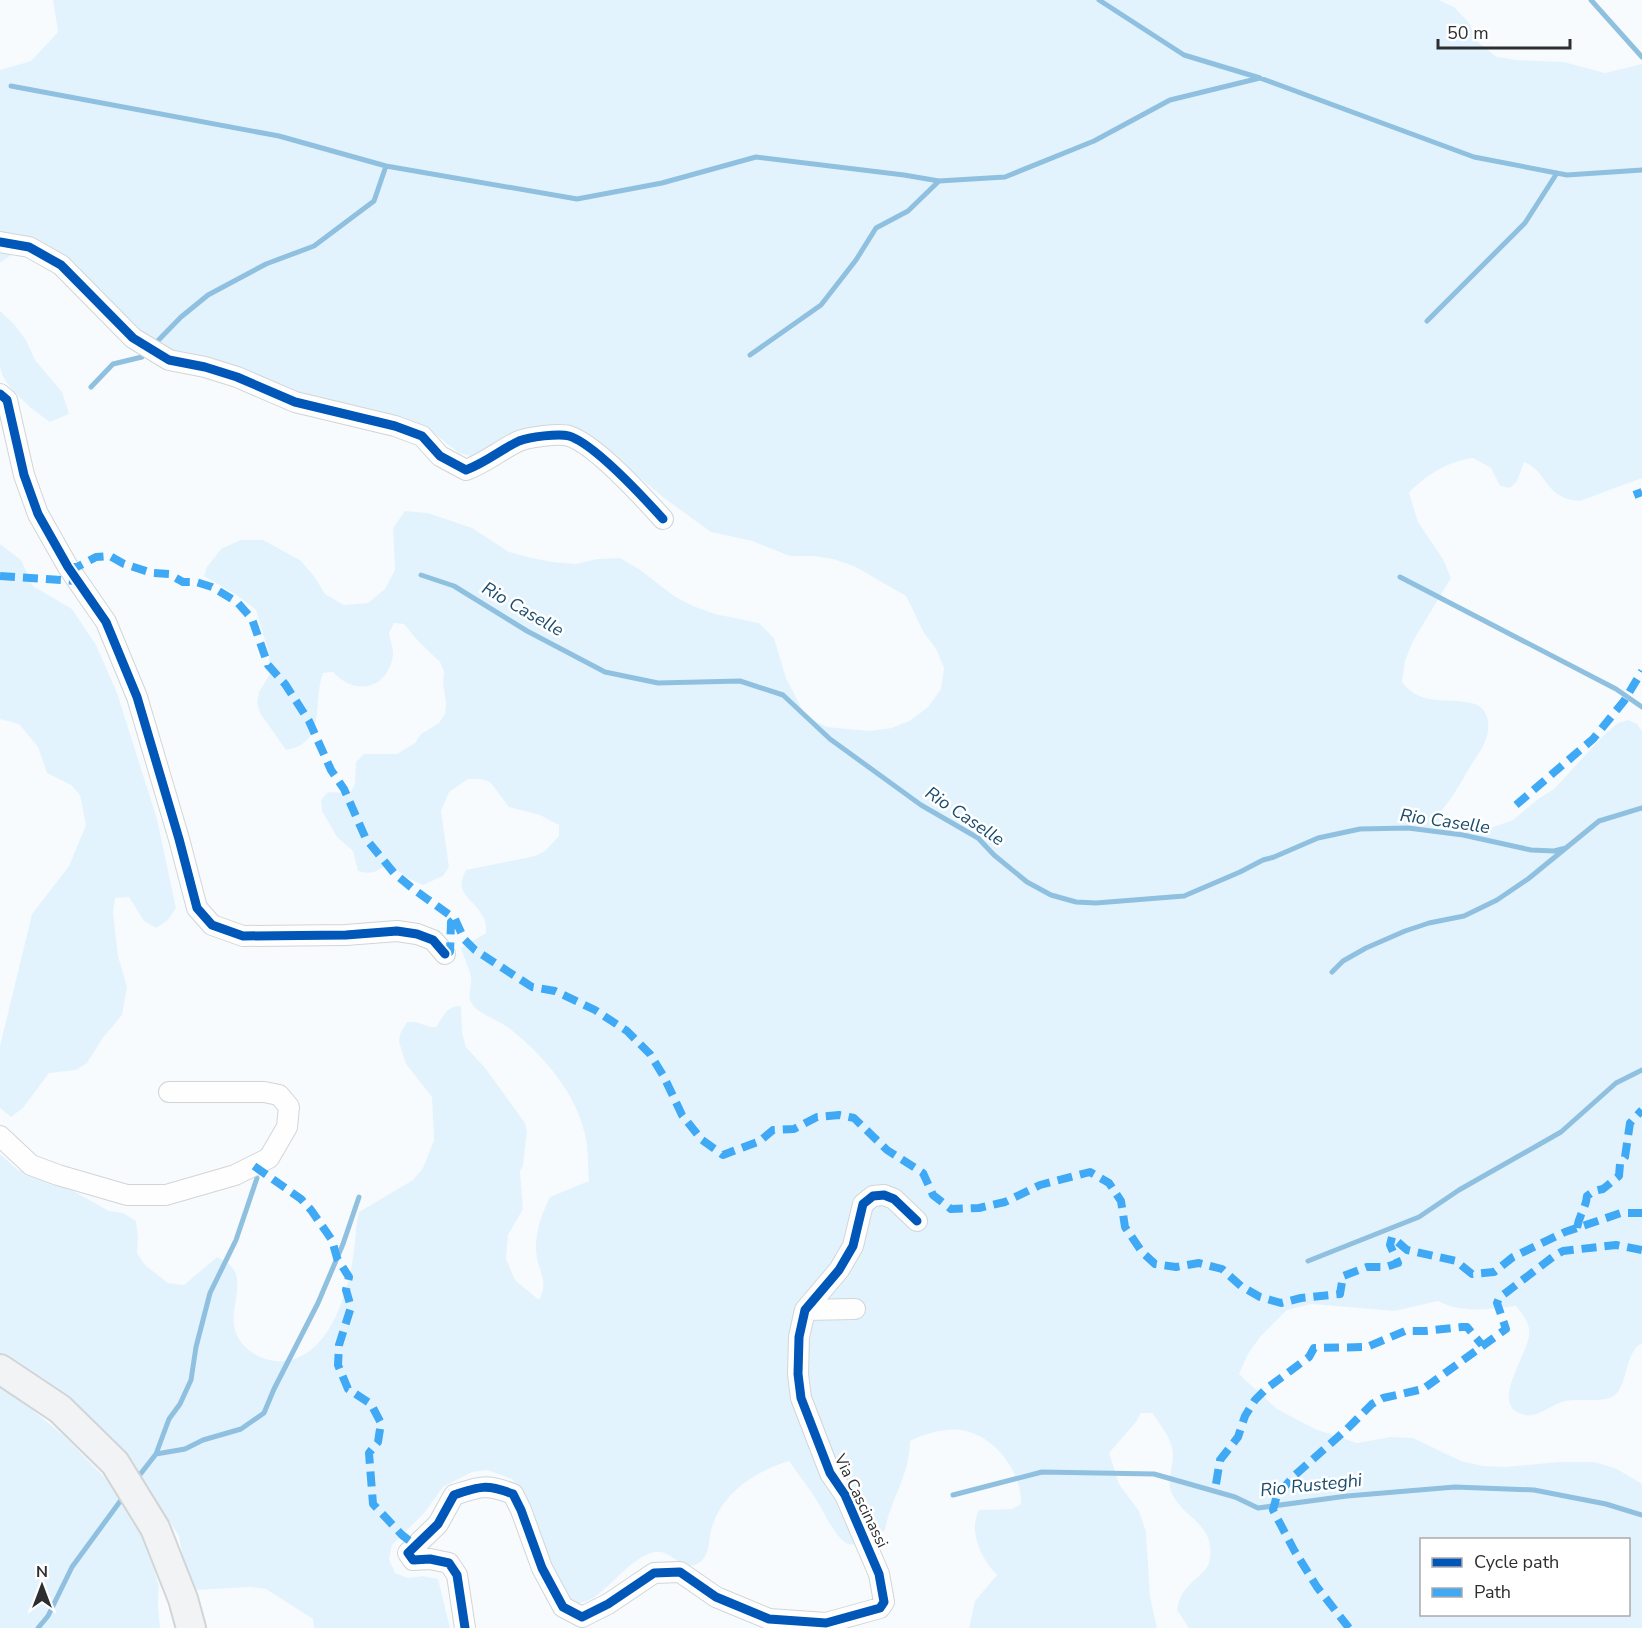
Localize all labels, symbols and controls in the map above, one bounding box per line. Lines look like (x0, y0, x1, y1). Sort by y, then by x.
scale bar (1438, 12, 1570, 50)
text: 50 m (1447, 21, 1489, 45)
water label: Rio Caselle (478, 576, 569, 642)
water label: Rio Caselle (921, 781, 1010, 852)
water label: Rio Caselle (1398, 803, 1492, 839)
street label: Via Cascinassi (828, 1450, 893, 1552)
water label: Rio Rusteghi (1259, 1468, 1364, 1502)
legend (1420, 1538, 1630, 1616)
text: Cycle path (1474, 1550, 1559, 1574)
north arrow (12, 1556, 72, 1616)
text: N (36, 1561, 48, 1583)
text: Path (1474, 1580, 1511, 1604)

